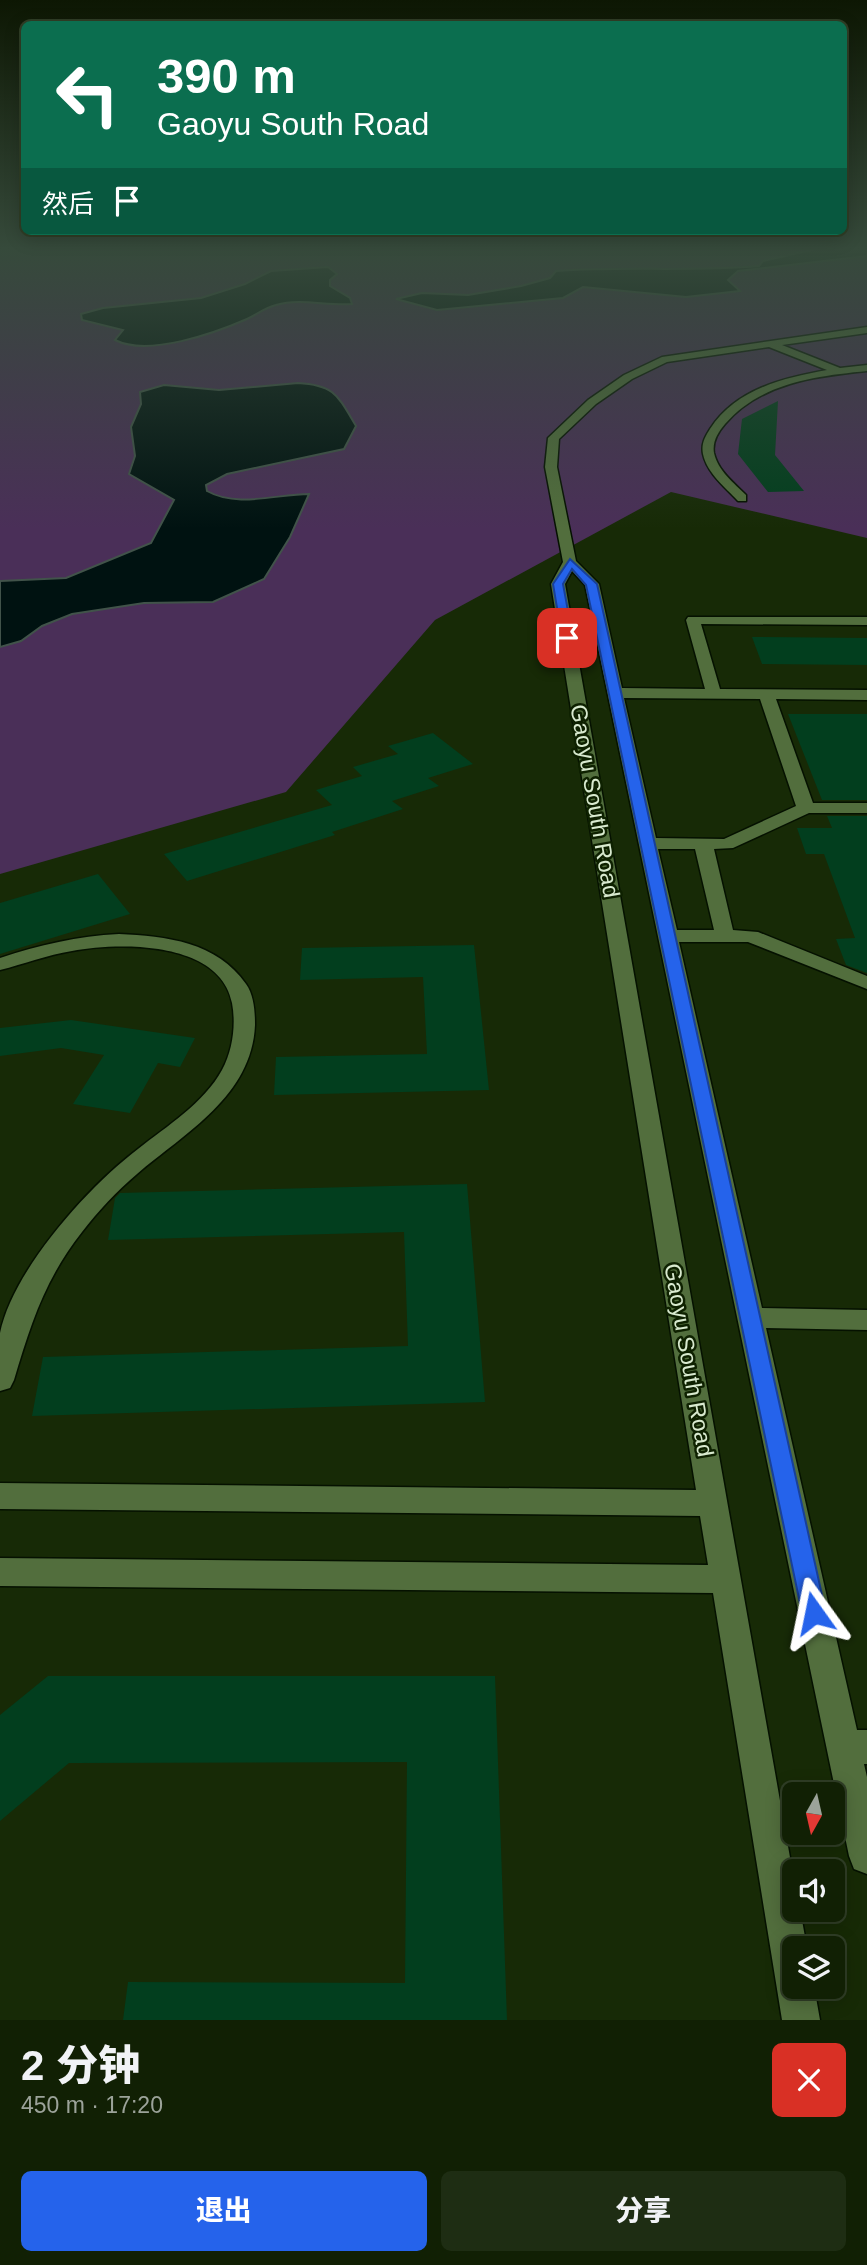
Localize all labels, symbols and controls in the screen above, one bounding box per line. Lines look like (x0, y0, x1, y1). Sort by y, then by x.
icon: left (42, 49, 133, 140)
text: 390 m (157, 49, 296, 103)
text: Gaoyu South Road (157, 106, 429, 142)
icon: arrive (108, 182, 146, 220)
text: 然后 (42, 189, 94, 219)
pin (537, 608, 597, 668)
icon: arrive (548, 619, 586, 657)
street label: Gaoyu South Road (565, 702, 625, 900)
street label: Gaoyu South Road (659, 1261, 719, 1459)
position arrow (777, 1576, 851, 1650)
north arrow (782, 1782, 845, 1844)
map controls (782, 1782, 845, 1999)
button: sound (782, 1859, 845, 1922)
button: layers (782, 1936, 845, 1999)
text: 2 分钟 (21, 2042, 140, 2089)
button: close (772, 2043, 846, 2117)
text: 450 m · 17:20 (21, 2092, 163, 2118)
button: 退出 (21, 2171, 427, 2251)
button: 分享 (441, 2171, 846, 2251)

